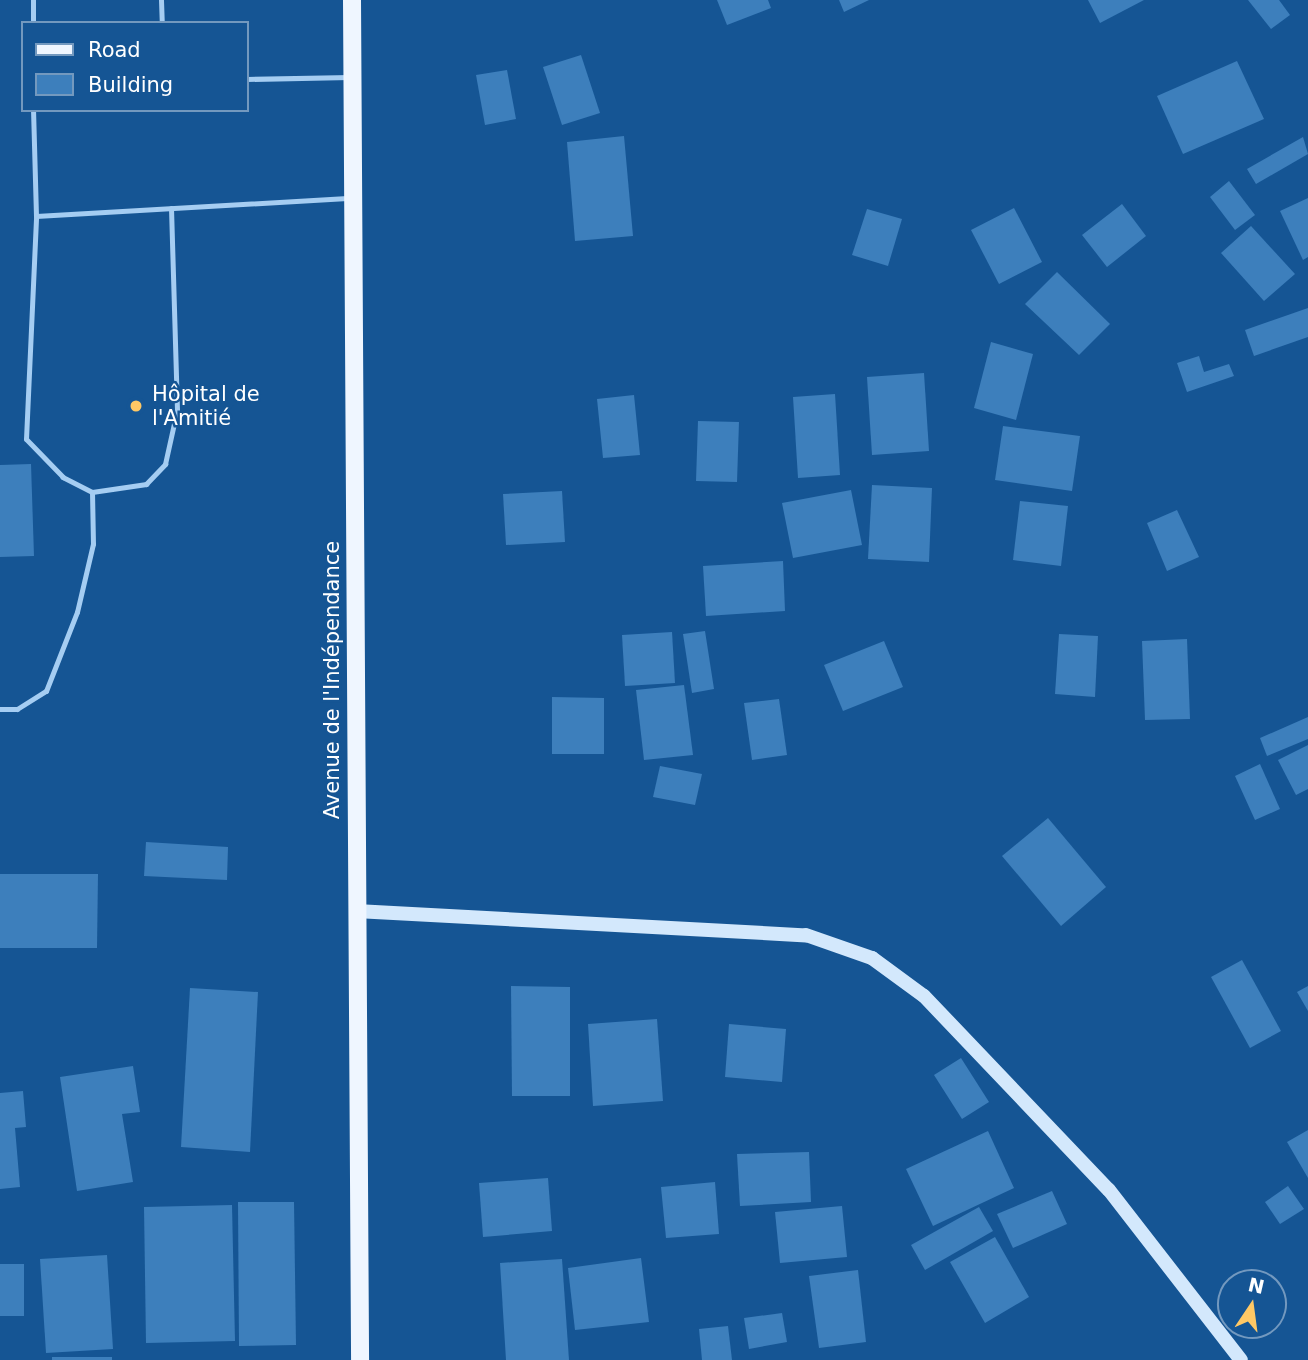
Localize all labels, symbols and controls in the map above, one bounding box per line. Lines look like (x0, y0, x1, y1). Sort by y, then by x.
legend (21, 21, 248, 112)
text: Road (88, 38, 141, 62)
text: Building (88, 73, 173, 97)
place label: Hôpital de l'Amitié (152, 381, 260, 431)
marker: Hôpital de l'Amitié (126, 396, 146, 416)
street label: Avenue de l'Indépendance (319, 541, 345, 819)
north arrow (1217, 1269, 1287, 1339)
text: N (1246, 1273, 1266, 1298)

